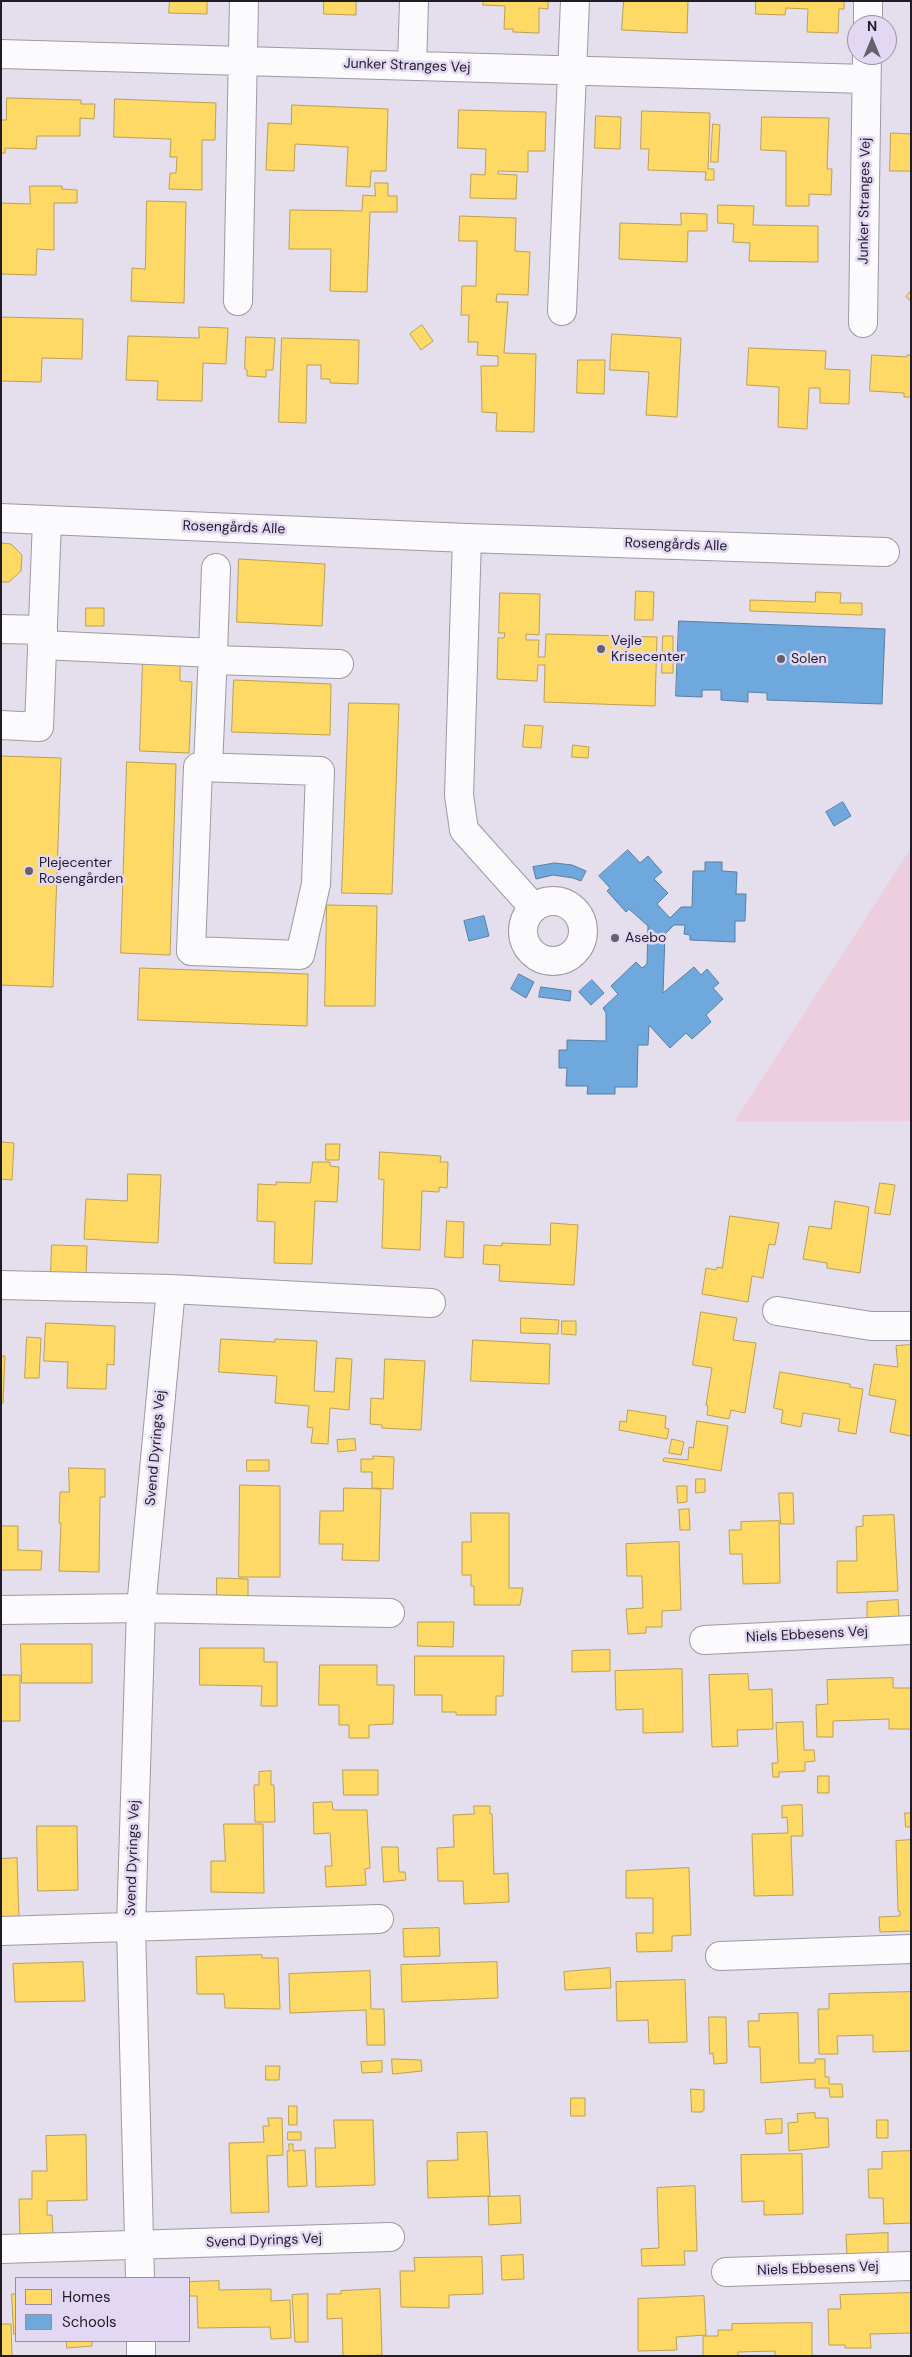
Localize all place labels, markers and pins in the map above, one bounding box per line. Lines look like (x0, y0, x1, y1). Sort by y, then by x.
place label: Vejle Krisecenter (611, 633, 685, 666)
marker: Vejle Krisecenter (595, 643, 607, 655)
place label: Solen (791, 651, 827, 667)
marker: Solen (775, 653, 787, 665)
place label: Plejecenter Rosengården (39, 855, 123, 888)
marker: Plejecenter Rosengården (23, 865, 35, 877)
place label: Asebo (625, 930, 666, 946)
marker: Asebo (609, 932, 621, 944)

